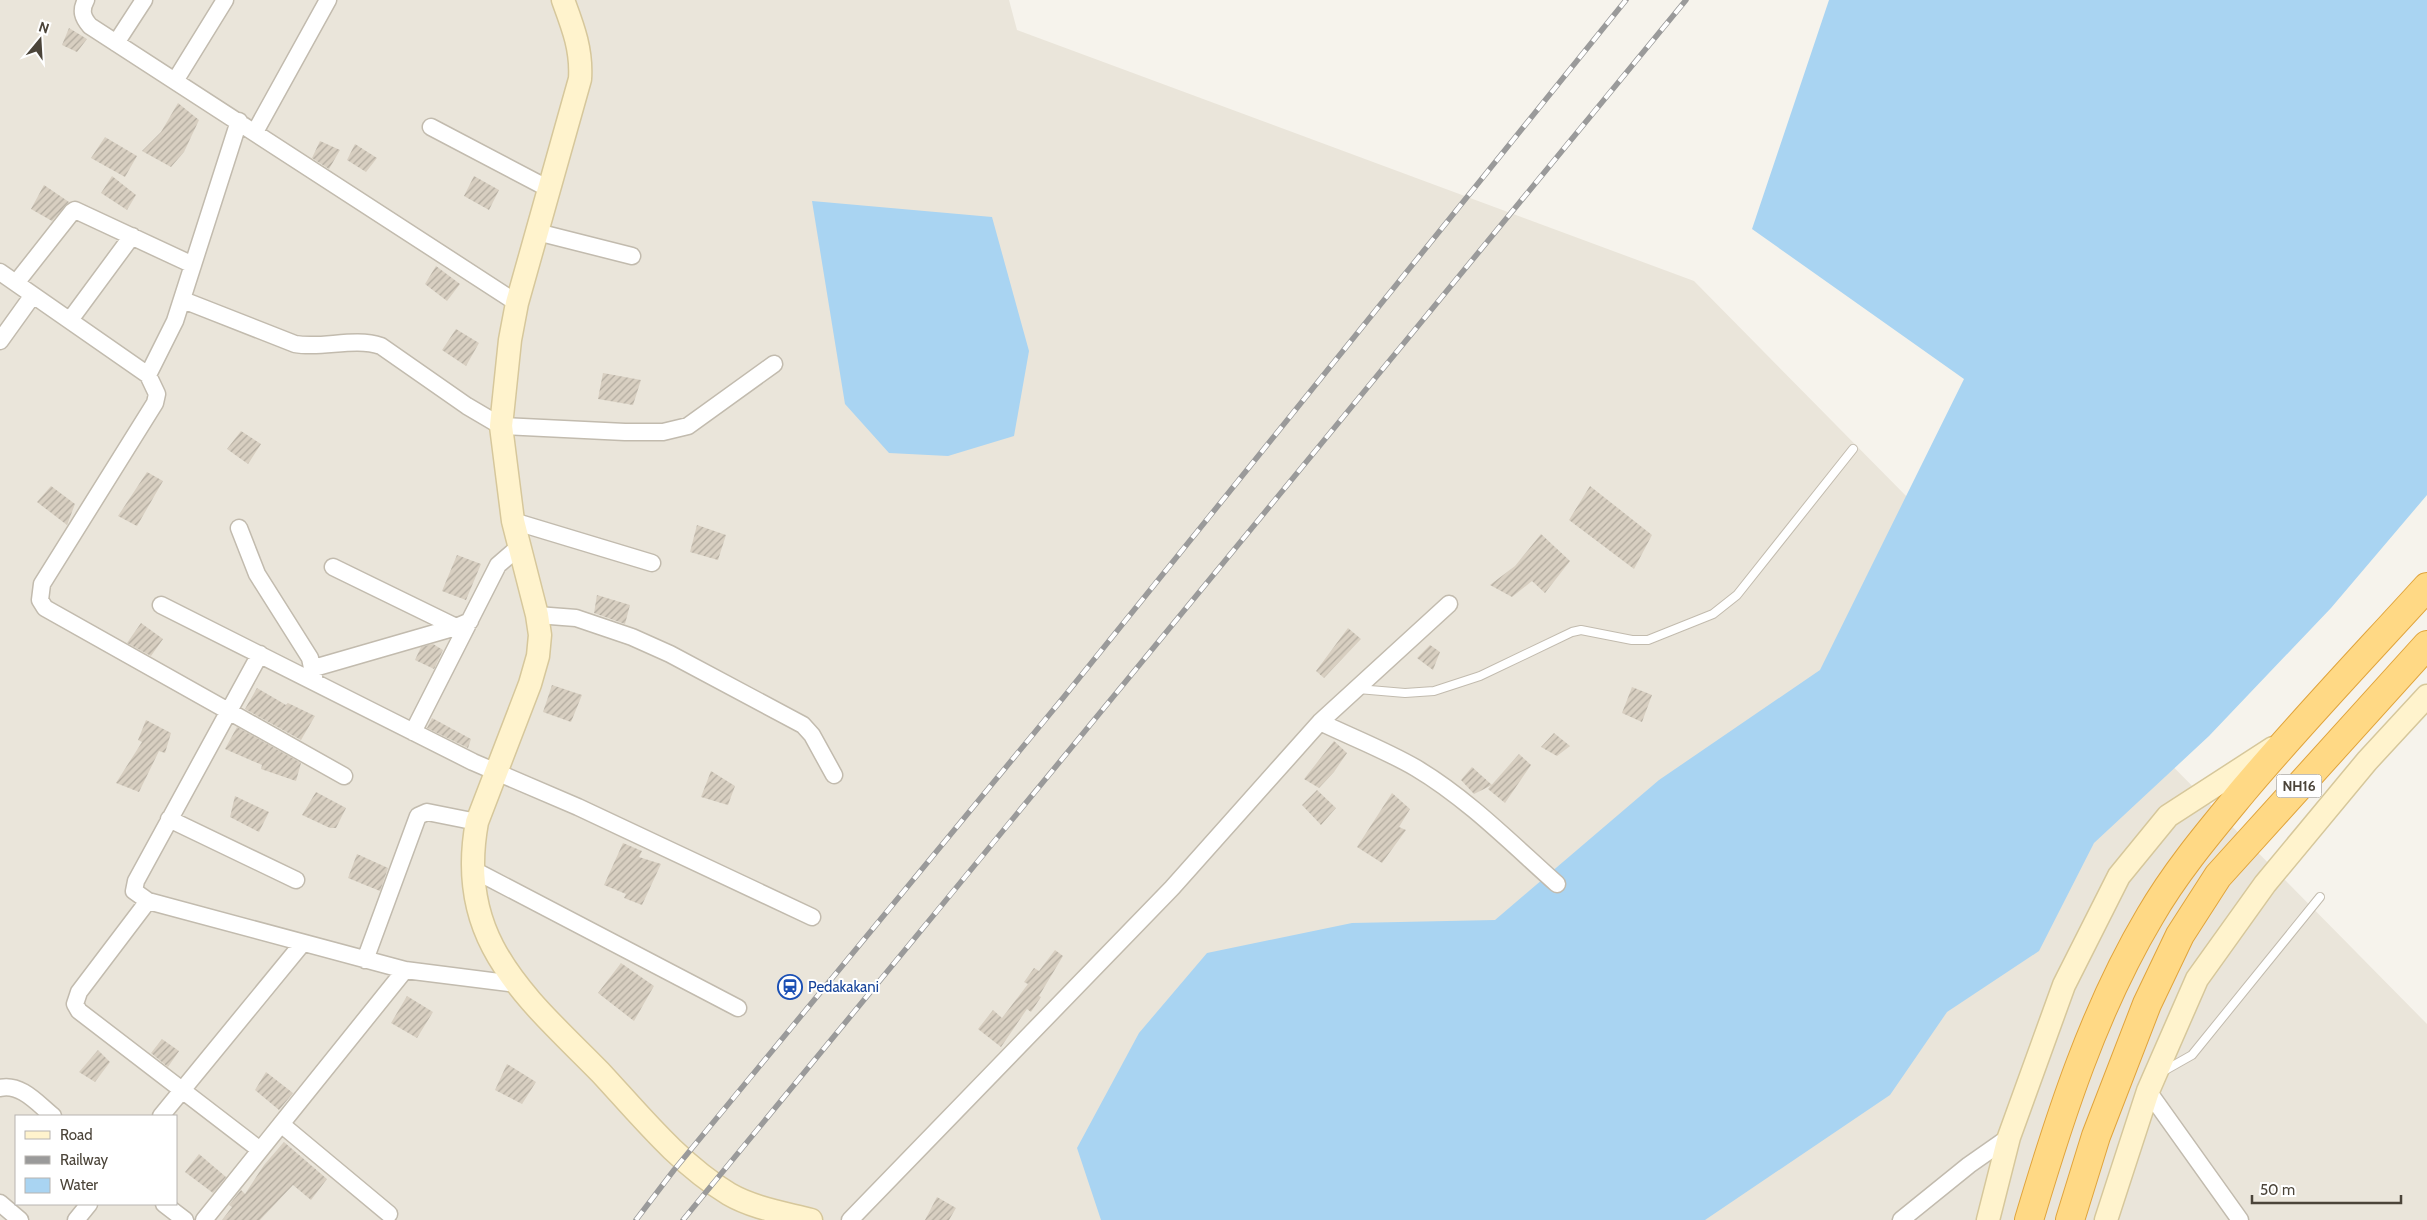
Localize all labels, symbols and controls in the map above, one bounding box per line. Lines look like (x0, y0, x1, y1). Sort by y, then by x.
north arrow (15, 15, 65, 65)
text: N (37, 18, 52, 38)
road number: NH16 (2276, 774, 2322, 798)
station icon: Pedakakani (777, 974, 803, 1000)
place label: Pedakakani (808, 978, 879, 996)
legend (15, 1115, 178, 1205)
text: Road (60, 1126, 93, 1144)
text: Railway (60, 1151, 109, 1169)
scale bar (2252, 1172, 2401, 1204)
text: Water (60, 1176, 98, 1194)
text: 50 m (2260, 1181, 2295, 1199)

